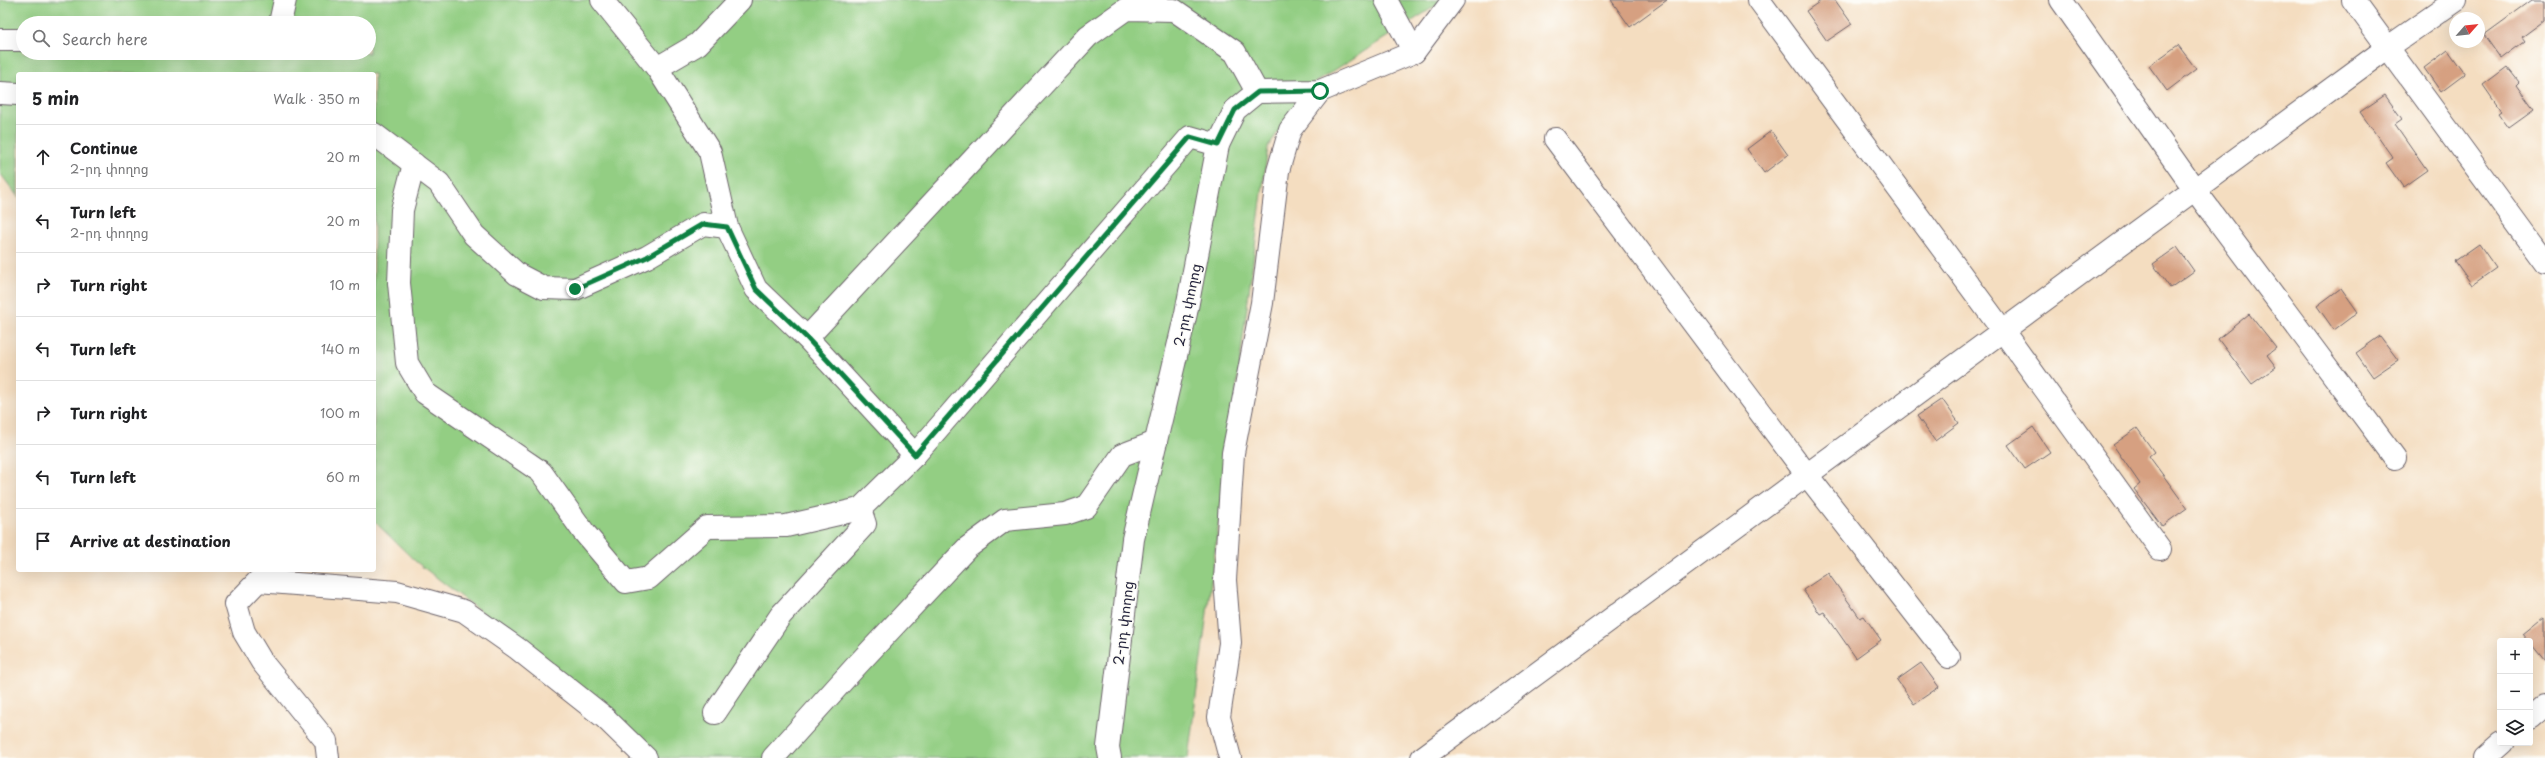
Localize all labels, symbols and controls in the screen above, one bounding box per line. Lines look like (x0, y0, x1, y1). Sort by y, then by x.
north arrow (2449, 12, 2485, 48)
search box (16, 16, 376, 60)
icon: search (30, 27, 52, 49)
text: Search here (62, 27, 148, 50)
route start (1311, 82, 1329, 100)
text: 5 min (32, 85, 79, 111)
text: Walk · 350 m (273, 89, 360, 108)
text: Continue (70, 136, 138, 159)
icon: ahead (32, 146, 54, 168)
text: 20 m (326, 147, 360, 166)
text: 2-րդ փողոց (70, 159, 149, 178)
text: Turn left (70, 200, 136, 223)
icon: left (32, 210, 54, 232)
text: 20 m (326, 211, 360, 230)
text: 2-րդ փողոց (70, 223, 149, 242)
street label: 2-րդ փողոց (1168, 261, 1206, 349)
text: Turn right (70, 273, 147, 296)
icon: right (32, 274, 54, 296)
text: 10 m (330, 275, 360, 294)
route end (566, 280, 584, 298)
text: Turn left (70, 337, 136, 360)
icon: left (32, 338, 54, 360)
text: 140 m (321, 339, 360, 358)
text: Turn right (70, 401, 147, 424)
icon: right (32, 402, 54, 424)
text: 100 m (320, 403, 360, 422)
text: Turn left (70, 465, 136, 488)
icon: left (32, 466, 54, 488)
text: 60 m (326, 467, 360, 486)
text: Arrive at destination (70, 529, 231, 552)
icon: arrive (32, 530, 54, 552)
street label: 2-րդ փողոց (1107, 580, 1139, 666)
map controls (2497, 638, 2533, 746)
button: + (2497, 638, 2533, 674)
button: − (2497, 674, 2533, 710)
button: layers (2497, 710, 2533, 746)

